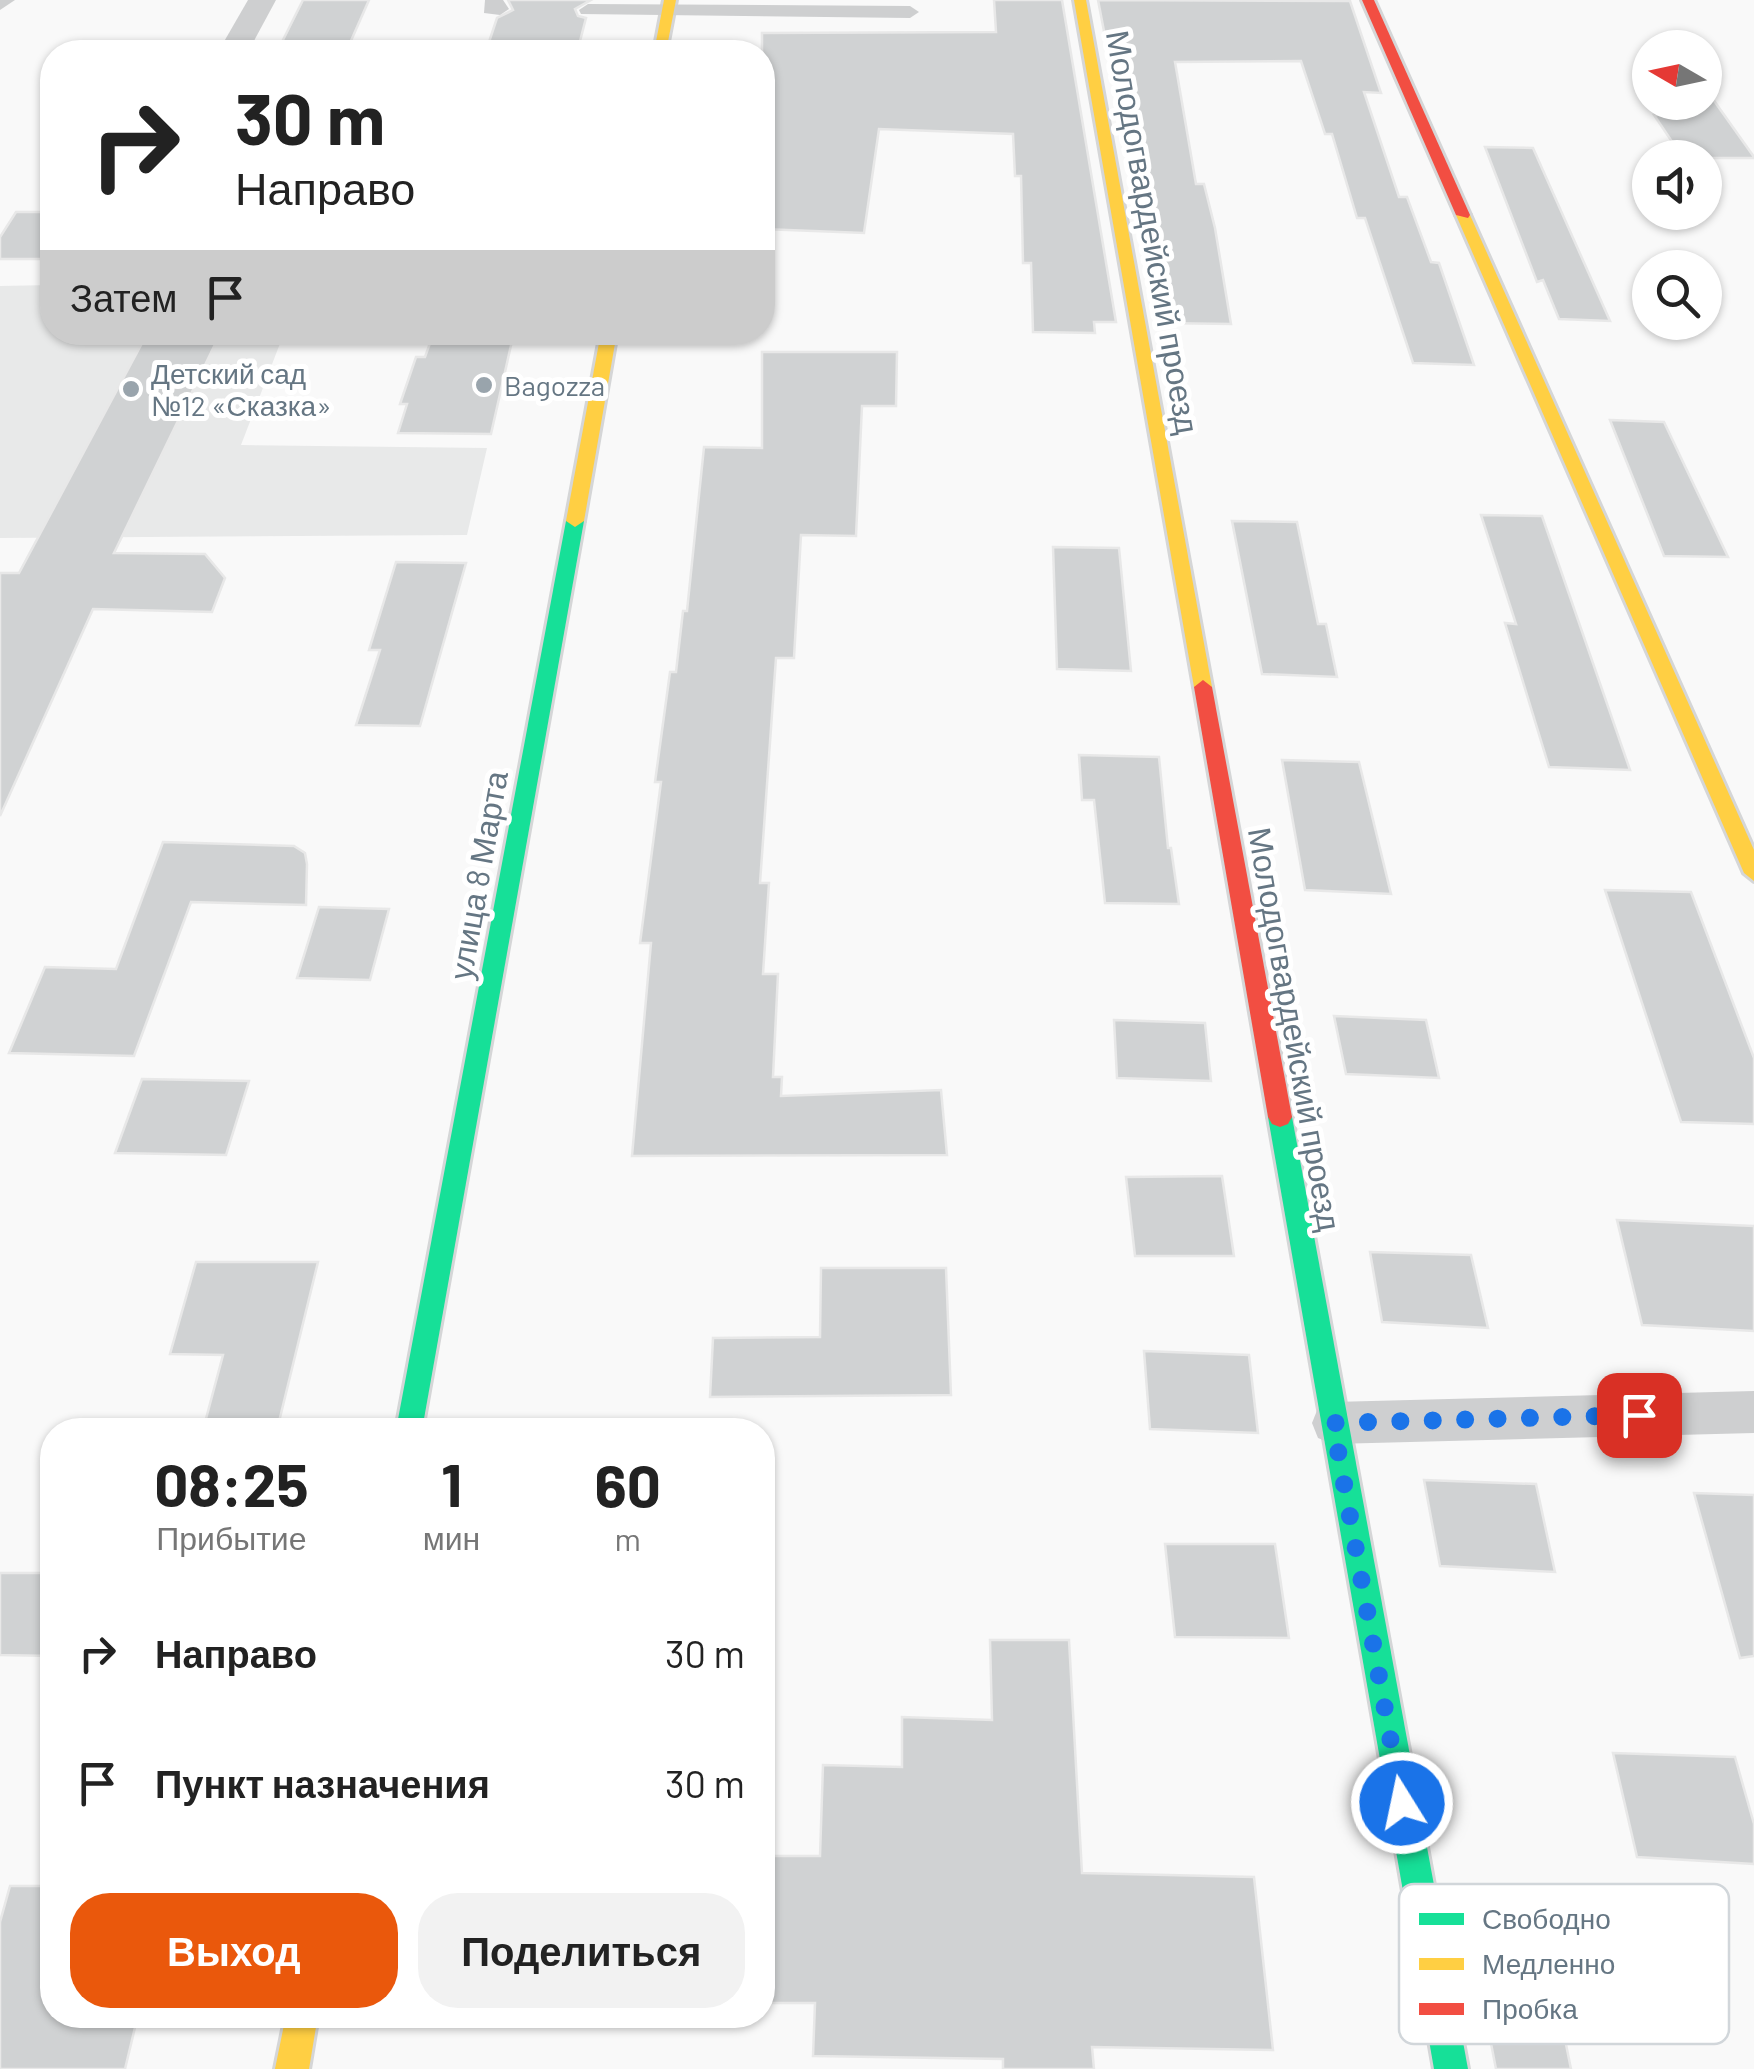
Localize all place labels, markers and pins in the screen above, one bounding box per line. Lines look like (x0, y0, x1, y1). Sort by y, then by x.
place label: Детский сад №12 «Сказка» (151, 356, 331, 422)
place label: Bagozza (504, 368, 605, 402)
marker: Bagozza (473, 374, 495, 396)
marker: Детский сад №12 «Сказка» (120, 378, 142, 400)
pin (1597, 1373, 1682, 1458)

